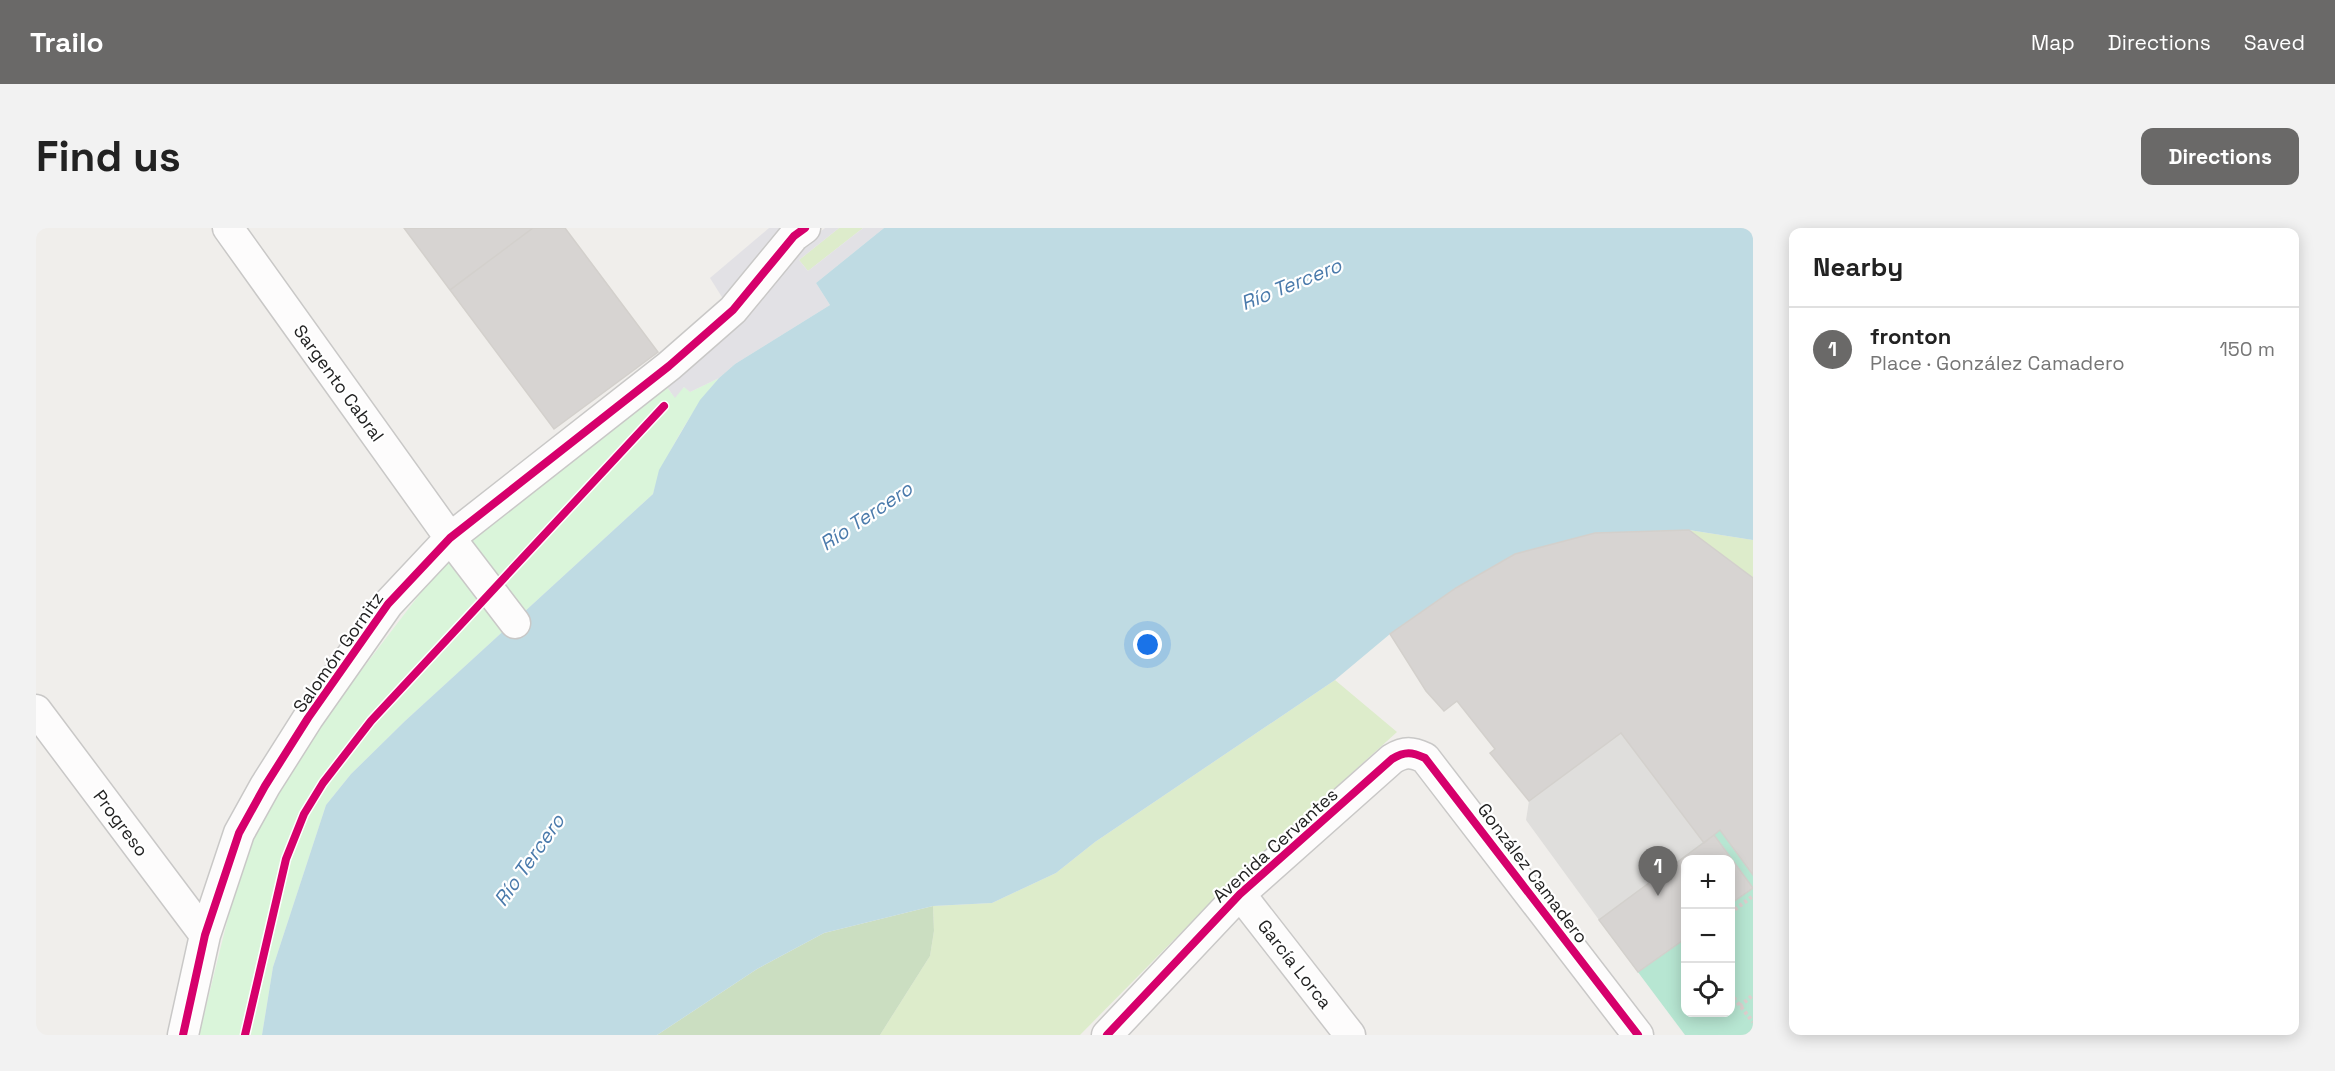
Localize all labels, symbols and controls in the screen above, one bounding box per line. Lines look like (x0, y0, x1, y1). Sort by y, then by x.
text: Trailo (30, 24, 104, 60)
text: Map (2031, 29, 2075, 56)
text: Directions (2108, 29, 2211, 56)
text: Saved (2244, 29, 2305, 56)
button: Directions (2141, 128, 2299, 185)
text: Find us (36, 130, 181, 183)
text: Nearby (1813, 250, 1903, 284)
water label: Río Tercero (1237, 252, 1346, 316)
street label: Sargento Cabral (289, 320, 389, 446)
text: fronton (1870, 322, 1951, 350)
text: 1 (1828, 336, 1837, 362)
text: 150 m (2220, 336, 2275, 362)
text: Place · González Camadero (1870, 350, 2125, 376)
water label: Río Tercero (815, 475, 918, 557)
street label: Salomón Gornitz (288, 587, 388, 717)
your location (1133, 630, 1162, 659)
street label: Avenida Cervantes (1208, 783, 1342, 907)
street label: Progreso (88, 785, 154, 861)
street label: González Camadero (1473, 798, 1593, 948)
water label: Río Tercero (488, 808, 571, 911)
pin: 1 (1638, 846, 1678, 896)
map controls (1681, 855, 1735, 1017)
button: + (1681, 855, 1735, 909)
button: − (1681, 909, 1735, 963)
street label: García Lorca (1253, 915, 1337, 1013)
button: locate (1681, 963, 1735, 1017)

